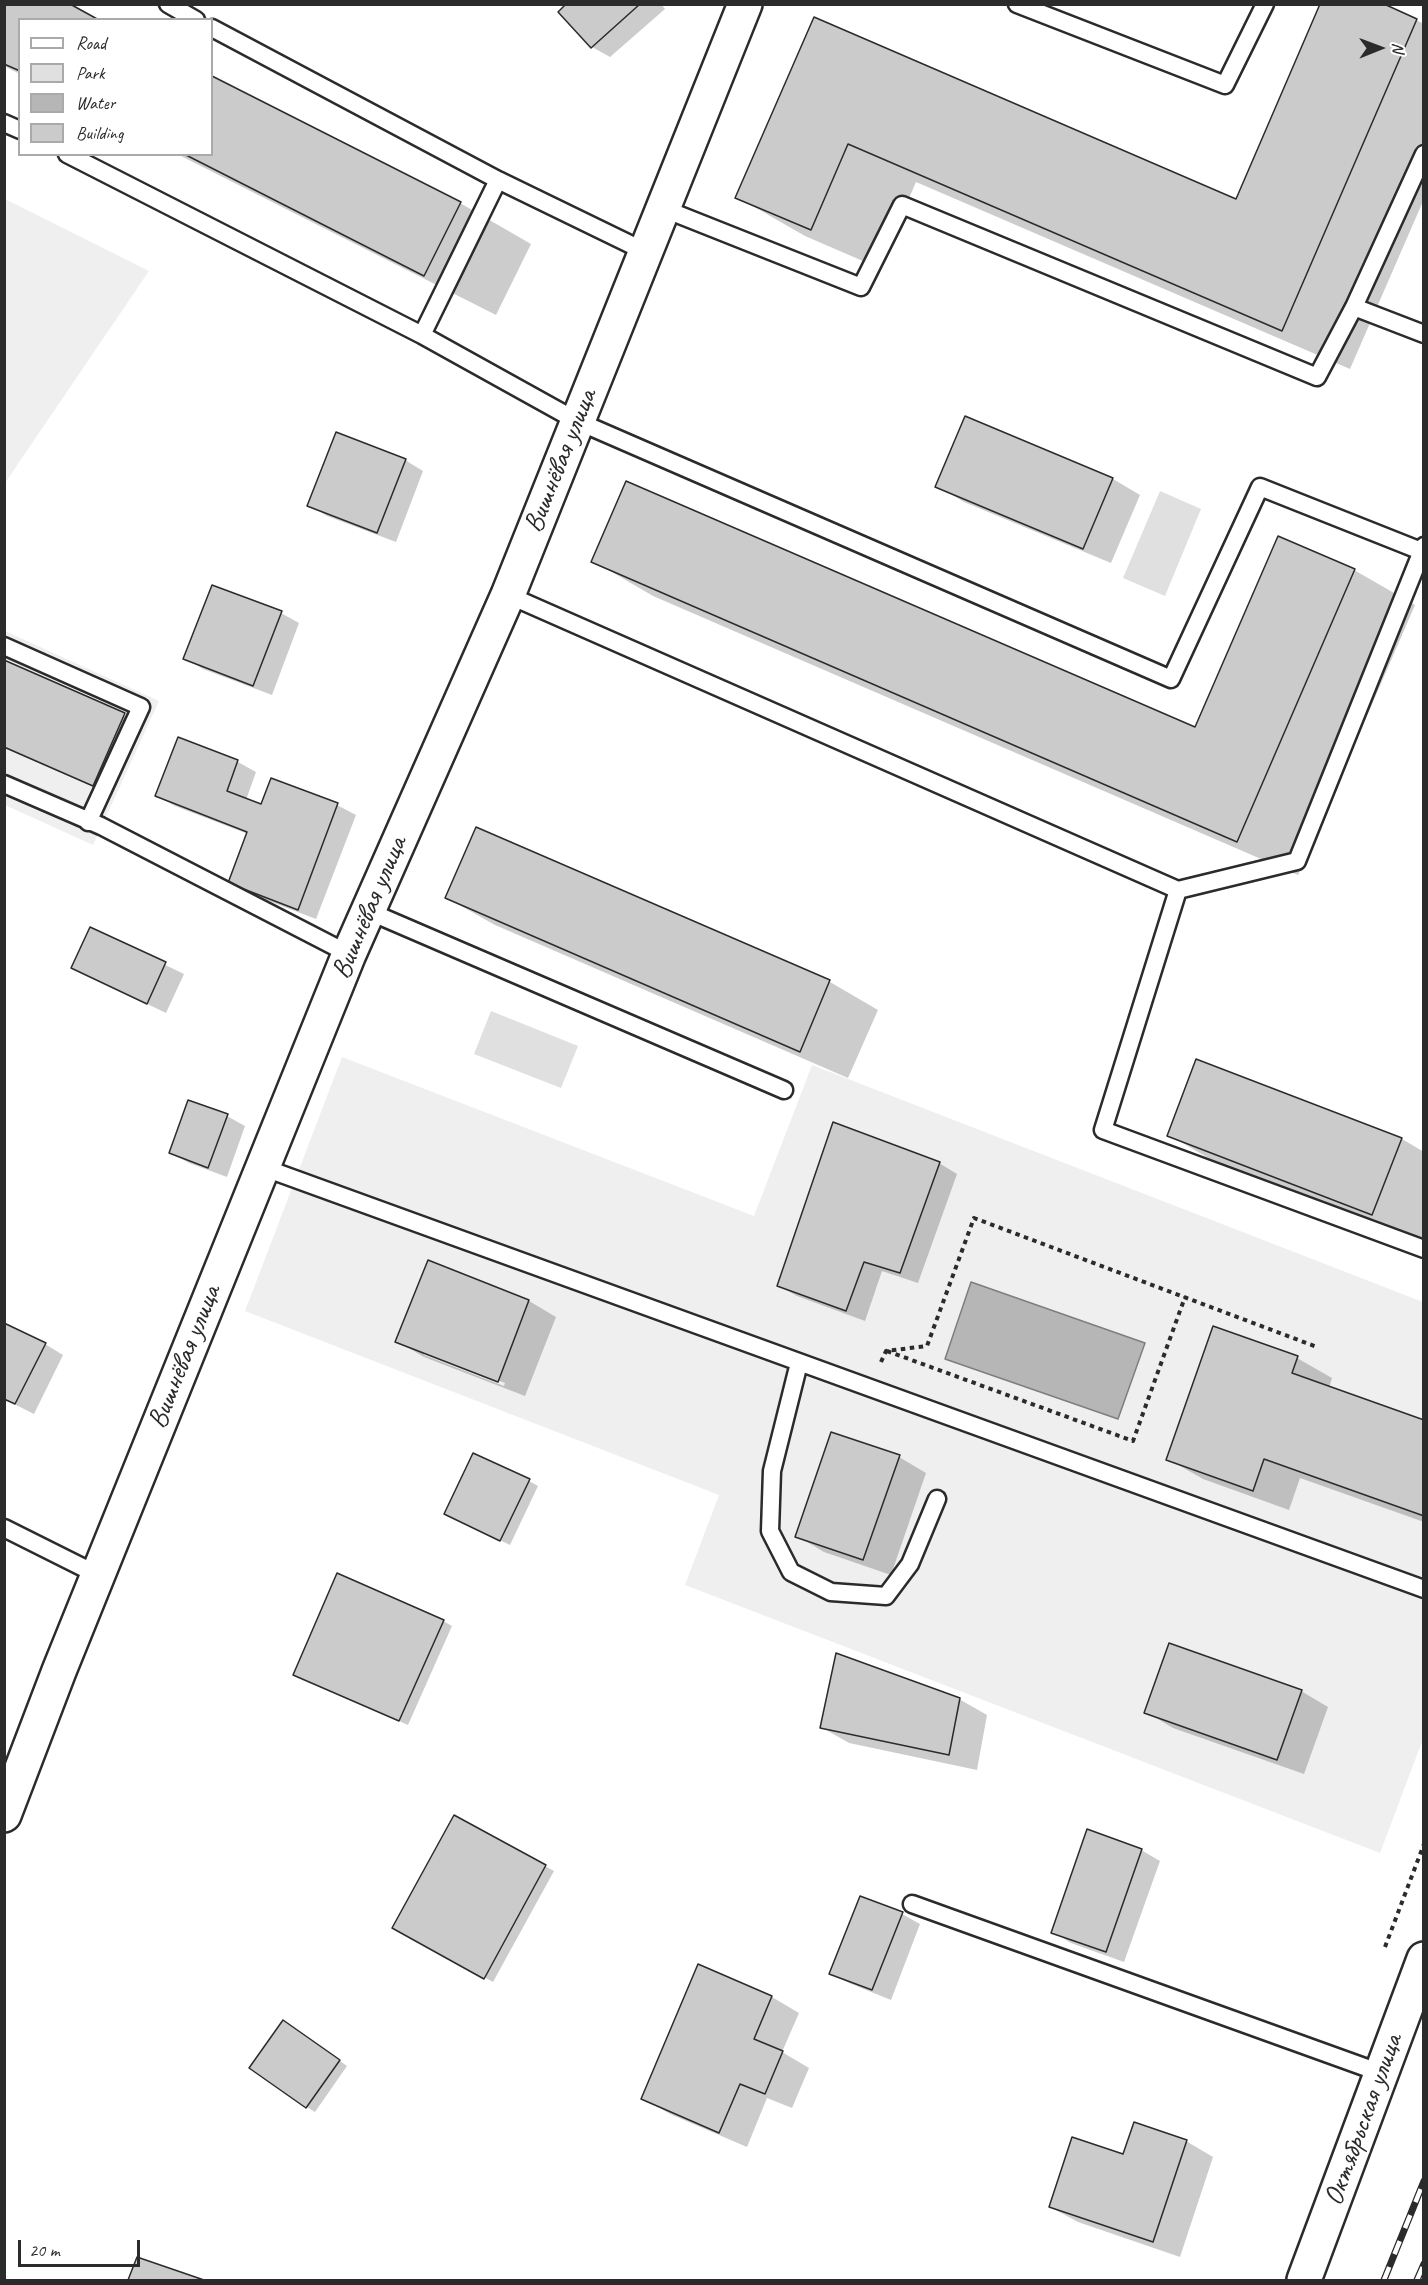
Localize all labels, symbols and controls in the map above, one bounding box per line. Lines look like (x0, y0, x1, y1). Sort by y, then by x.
legend (18, 18, 213, 156)
north arrow (1350, 18, 1410, 78)
text: Road (76, 32, 106, 54)
text: N (1388, 43, 1408, 53)
text: Park (76, 62, 105, 84)
text: Water (76, 92, 115, 114)
text: Building (76, 122, 123, 144)
street label: Вишнёвая улица (517, 384, 605, 538)
street label: Вишнёвая улица (325, 832, 415, 984)
street label: Вишнёвая улица (141, 1280, 229, 1434)
street label: Октябрьская улица (1317, 2030, 1411, 2210)
scale bar (21, 2228, 142, 2266)
text: 20 m (29, 2239, 60, 2261)

